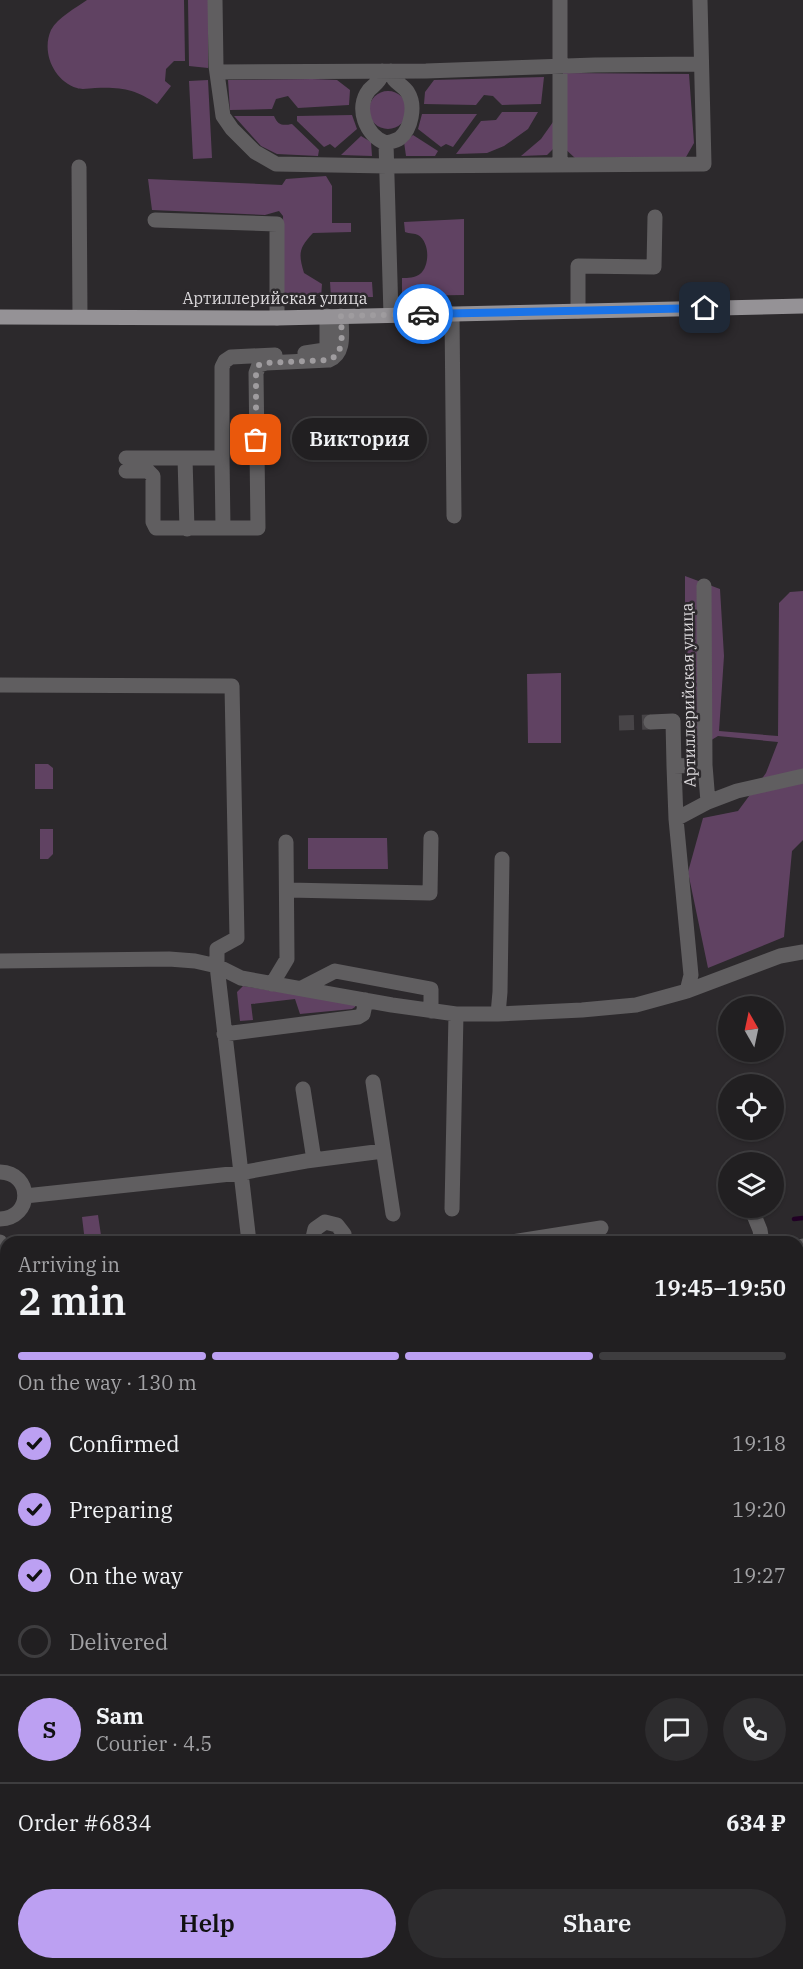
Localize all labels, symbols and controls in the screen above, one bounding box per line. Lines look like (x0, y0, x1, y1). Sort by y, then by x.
pin (679, 282, 730, 333)
courier (393, 284, 453, 344)
street label: Артиллерийская улица (183, 288, 368, 308)
icon: home (688, 291, 721, 324)
icon: car (407, 298, 440, 331)
pin (230, 414, 281, 465)
callout: Виктория (292, 419, 427, 461)
icon: bag (239, 423, 272, 456)
text: Виктория (309, 425, 410, 452)
street label: Артиллерийская улица (676, 602, 700, 788)
north arrow (718, 996, 784, 1062)
map controls (718, 996, 784, 1218)
button: locate (718, 1074, 784, 1140)
button: layers (718, 1152, 784, 1218)
text: Arriving in (18, 1251, 120, 1278)
text: 19:45–19:50 (654, 1273, 786, 1302)
text: 2 min (18, 1275, 126, 1326)
text: On the way · 130 m (18, 1369, 197, 1396)
icon: check (18, 1427, 51, 1460)
text: Confirmed (69, 1429, 180, 1458)
text: 19:18 (732, 1430, 786, 1457)
icon: check (18, 1493, 51, 1526)
text: Preparing (69, 1495, 173, 1524)
text: 19:20 (732, 1496, 786, 1523)
icon: check (18, 1559, 51, 1592)
text: On the way (69, 1561, 183, 1590)
text: 19:27 (732, 1562, 786, 1589)
text: Delivered (69, 1627, 168, 1656)
button: chat (645, 1698, 708, 1761)
button: phone (723, 1698, 786, 1761)
text: Sam (96, 1701, 144, 1730)
text: S (43, 1715, 56, 1744)
text: Courier · 4.5 (96, 1730, 212, 1757)
text: Order #6834 (18, 1808, 152, 1837)
text: 634 ₽ (726, 1808, 786, 1837)
button: Help (18, 1889, 396, 1958)
button: Share (408, 1889, 786, 1958)

